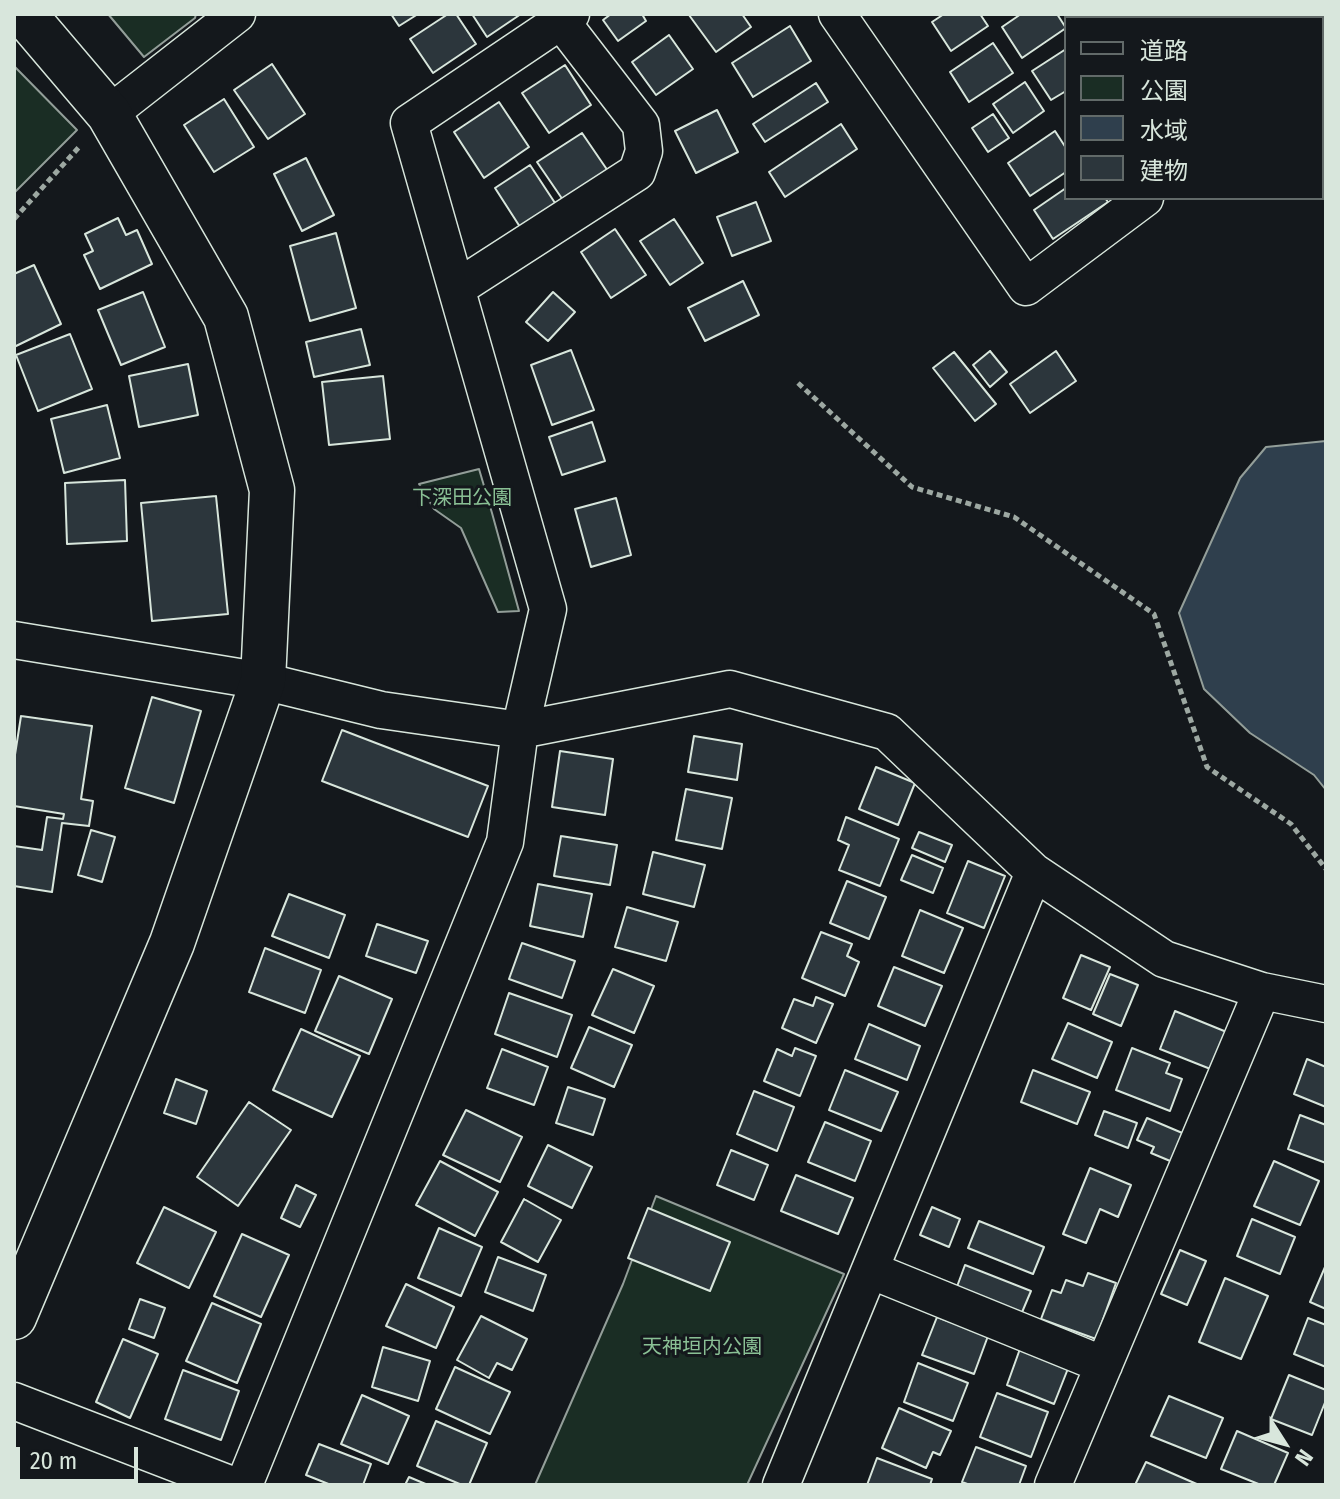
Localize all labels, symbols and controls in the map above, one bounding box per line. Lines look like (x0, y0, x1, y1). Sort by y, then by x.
legend (1064, 16, 1324, 200)
text: 道路 (1140, 37, 1188, 65)
text: 公園 (1140, 77, 1188, 105)
text: 水域 (1140, 117, 1188, 145)
text: 建物 (1140, 157, 1188, 185)
park label: 下深田公園 (412, 486, 512, 510)
park label: 天神垣内公園 (642, 1335, 762, 1359)
north arrow (1244, 1403, 1324, 1483)
scale bar (20, 1431, 142, 1481)
text: N (1289, 1444, 1319, 1471)
text: 20 m (30, 1447, 77, 1475)

